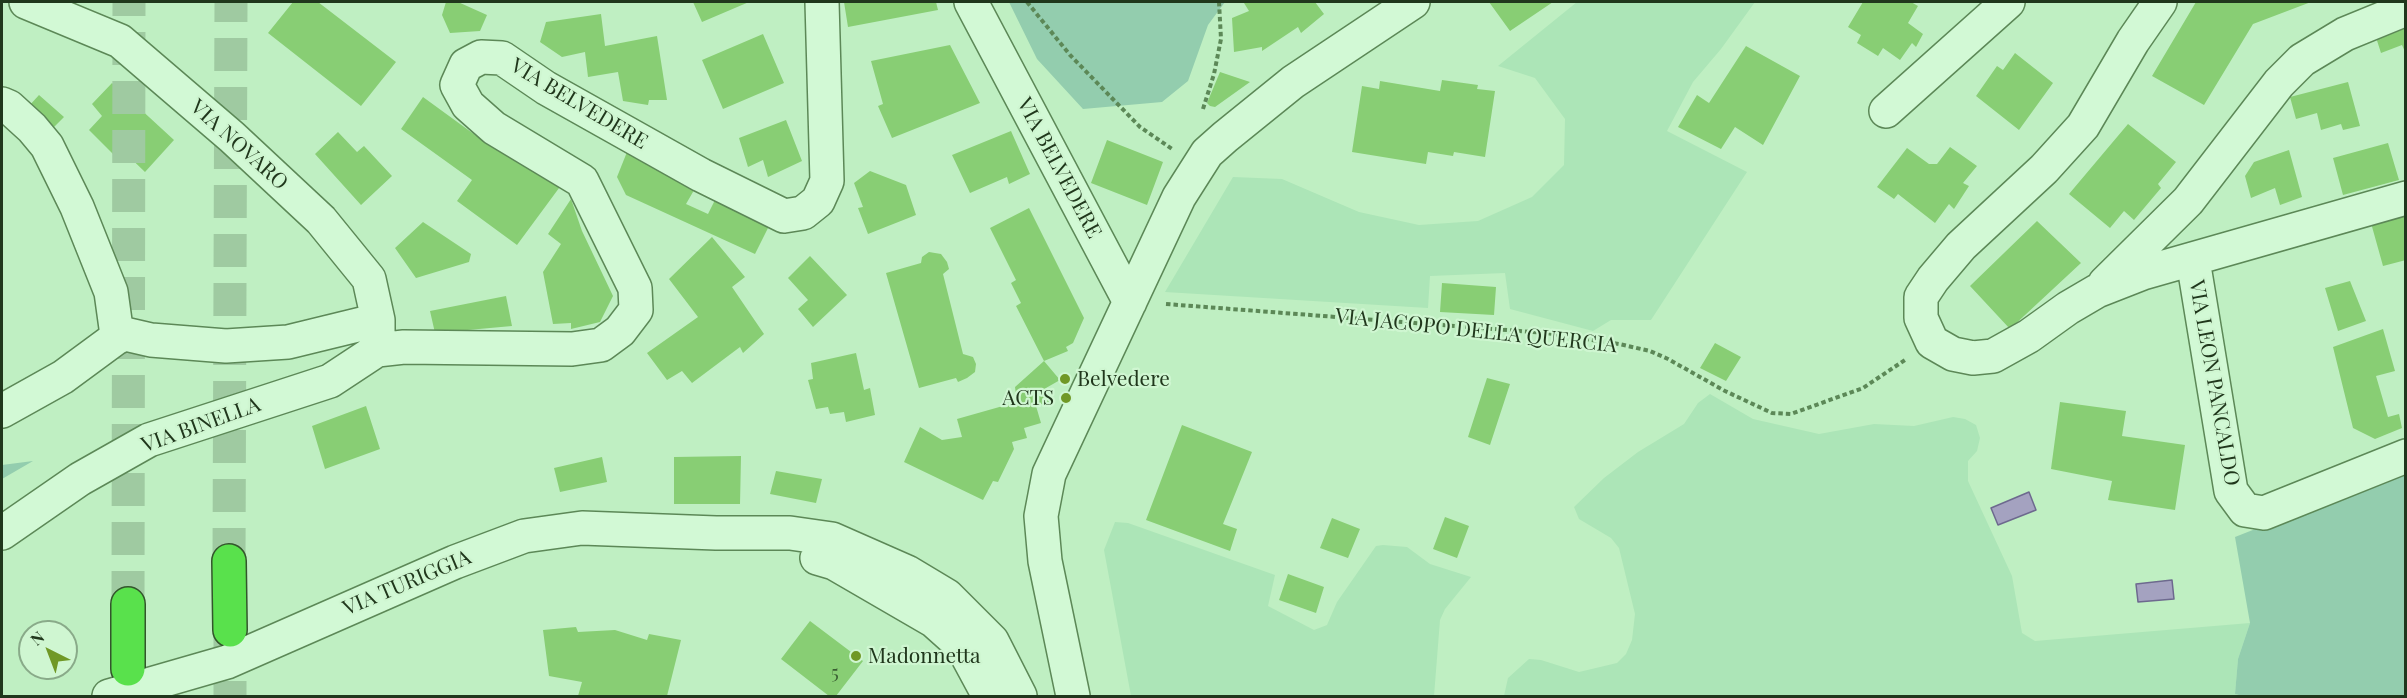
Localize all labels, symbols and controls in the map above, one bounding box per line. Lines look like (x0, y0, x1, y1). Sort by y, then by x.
street label: VIA BELVEDERE (506, 53, 652, 155)
street label: VIA BELVEDERE (1011, 93, 1107, 243)
street label: VIA NOVARO (185, 95, 293, 195)
street label: VIA LEON PANCALDO (2183, 278, 2245, 488)
street label: VIA JACOPO DELLA QUERCIA (1334, 304, 1618, 358)
place label: Belvedere (1077, 366, 1170, 392)
marker: Belvedere (1058, 372, 1072, 386)
place label: ACTS (1002, 385, 1054, 411)
marker: ACTS (1059, 391, 1073, 405)
street label: VIA BINELLA (138, 392, 264, 458)
street label: VIA TURIGGIA (339, 545, 475, 621)
north arrow (18, 620, 78, 680)
text: N (26, 626, 48, 649)
place label: Madonnetta (868, 643, 981, 669)
marker: Madonnetta (849, 649, 863, 663)
house number: 5 (831, 662, 839, 684)

